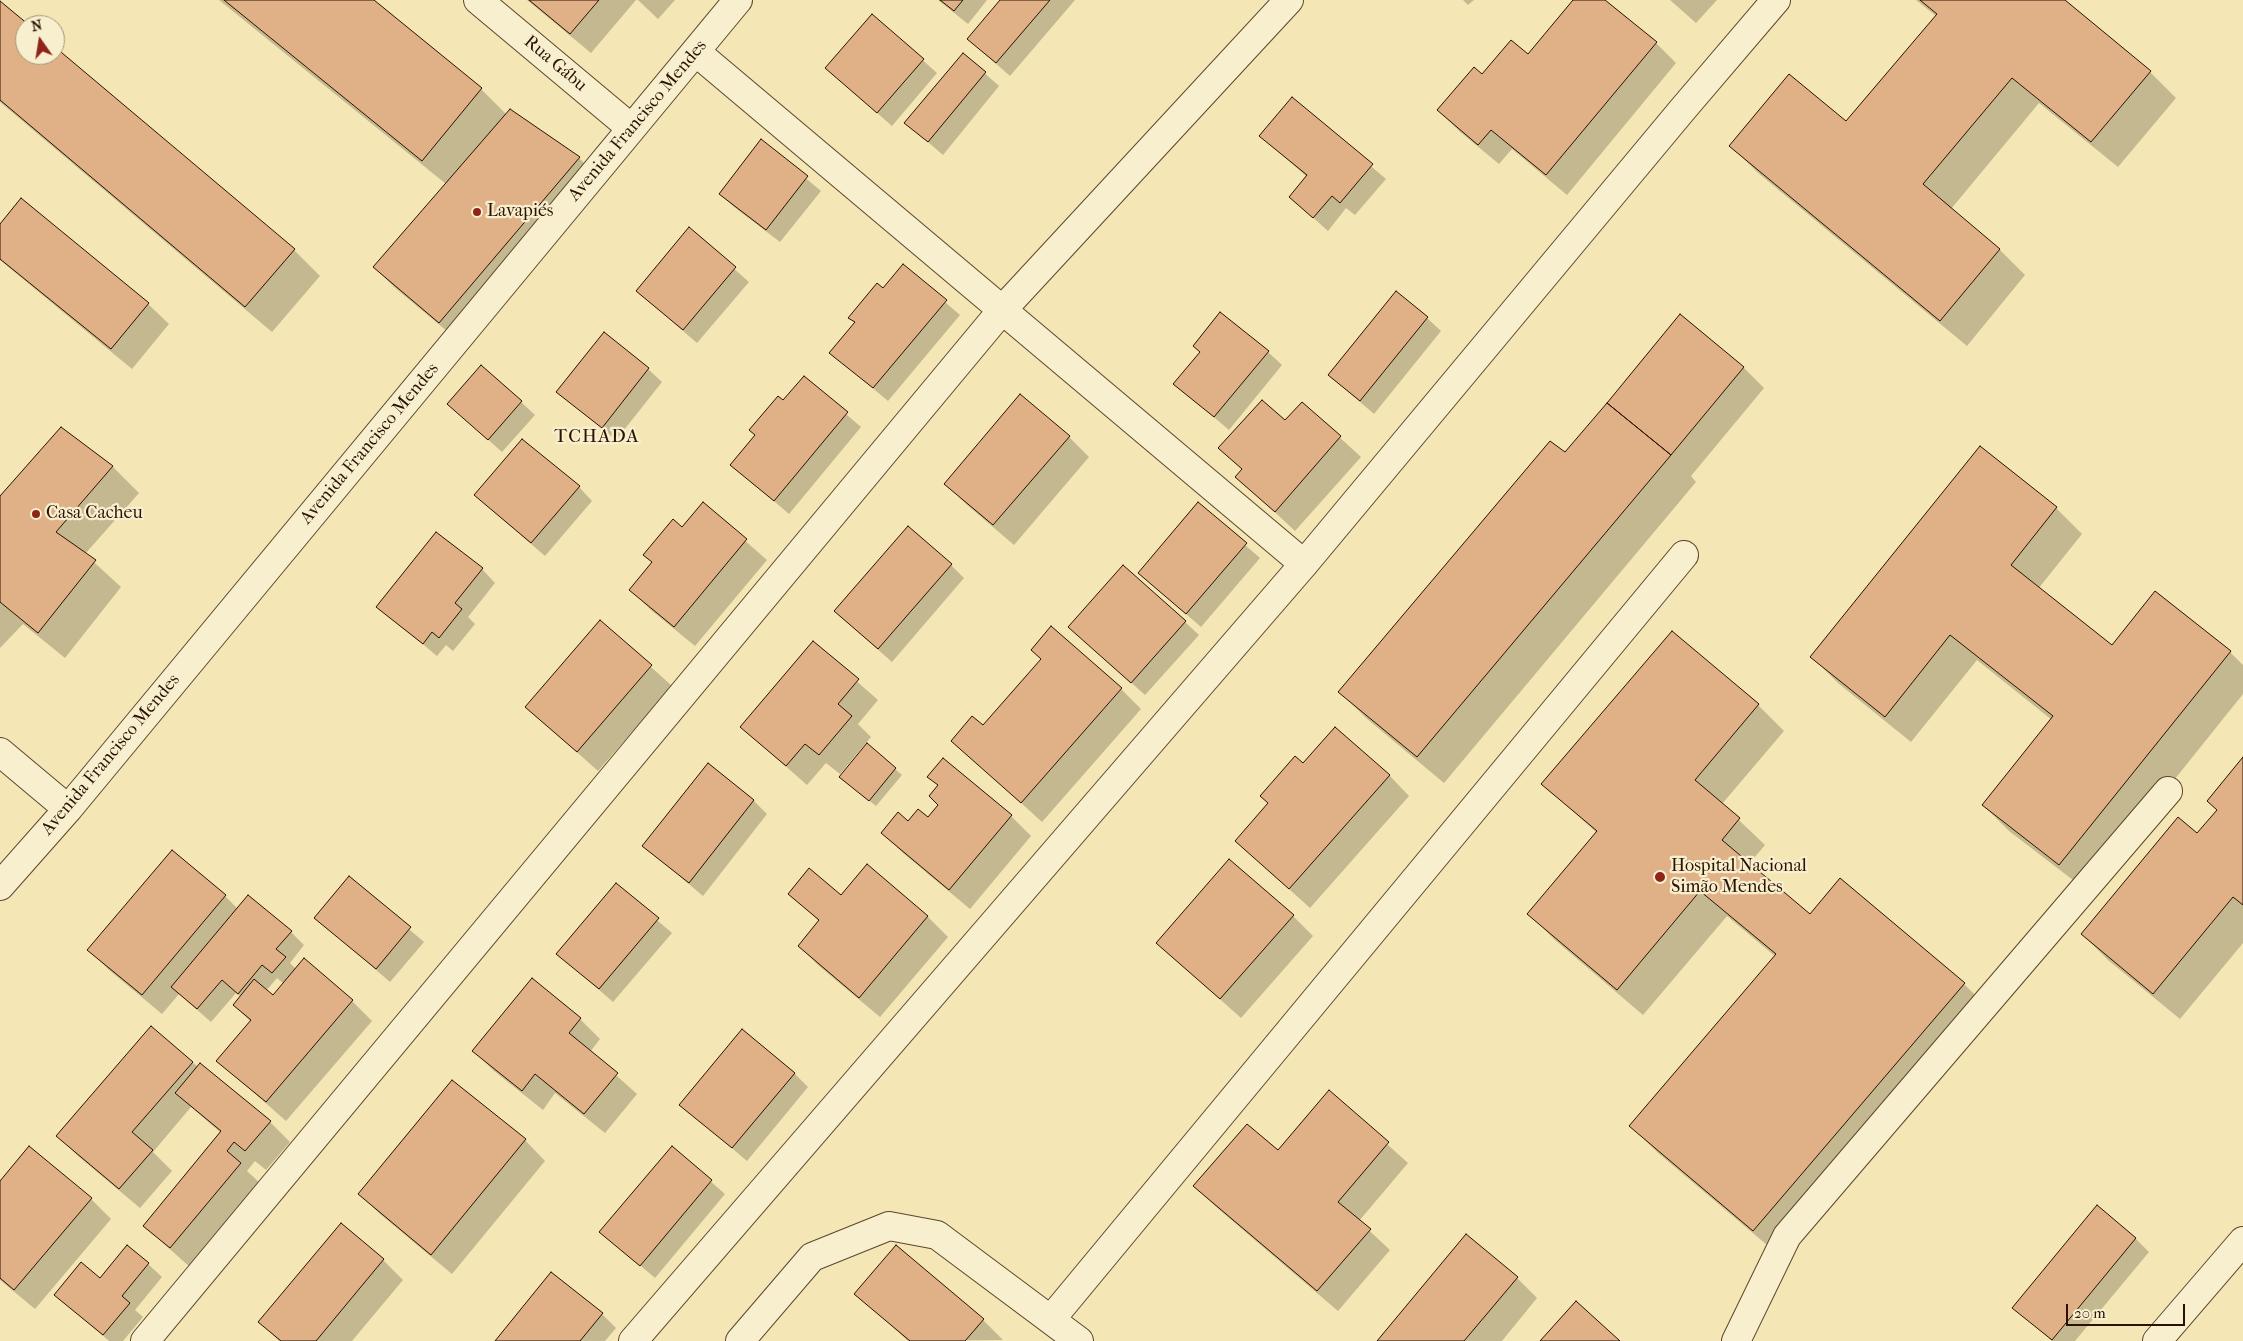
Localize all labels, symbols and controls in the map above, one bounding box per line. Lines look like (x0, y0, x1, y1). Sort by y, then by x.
north arrow (15, 15, 65, 65)
text: N (30, 16, 44, 35)
street label: Rua Gábu (519, 31, 591, 97)
street label: Avenida Francisco Mendes (564, 36, 712, 206)
place label: Lavapiés (487, 201, 553, 223)
marker: Lavapiés (471, 206, 483, 218)
street label: Avenida Francisco Mendes (296, 359, 444, 529)
district label: TCHADA (554, 426, 640, 448)
place label: Casa Cacheu (46, 503, 143, 525)
marker: Casa Cacheu (30, 508, 42, 520)
street label: Avenida Francisco Mendes (37, 670, 185, 840)
place label: Hospital Nacional Simão Mendes (1671, 856, 1807, 899)
marker: Hospital Nacional Simão Mendes (1653, 870, 1667, 884)
scale bar (2068, 1294, 2187, 1326)
text: 20 m (2074, 1304, 2106, 1322)

